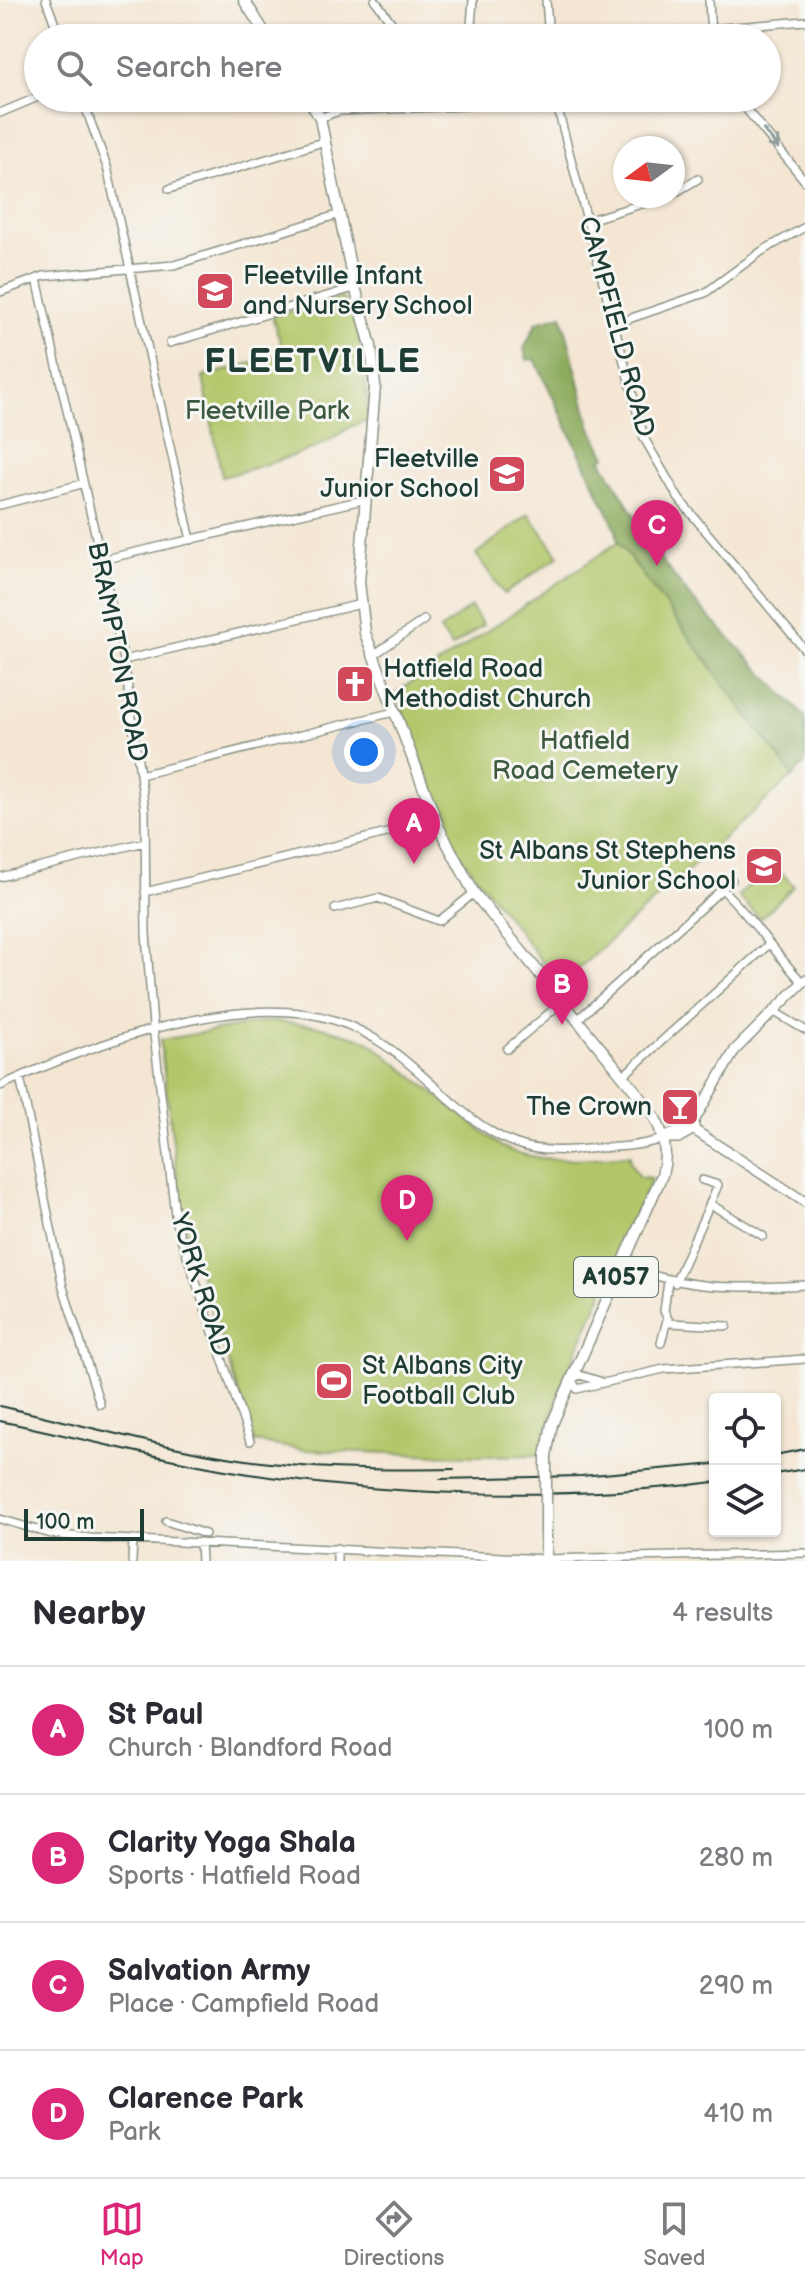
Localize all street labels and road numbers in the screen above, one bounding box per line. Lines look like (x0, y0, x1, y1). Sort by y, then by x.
street label: CAMPFIELD ROAD (572, 213, 660, 441)
street label: BRAMPTON ROAD (80, 539, 154, 765)
street label: YORK ROAD (163, 1209, 237, 1361)
road number: A1057 (574, 1257, 658, 1297)

